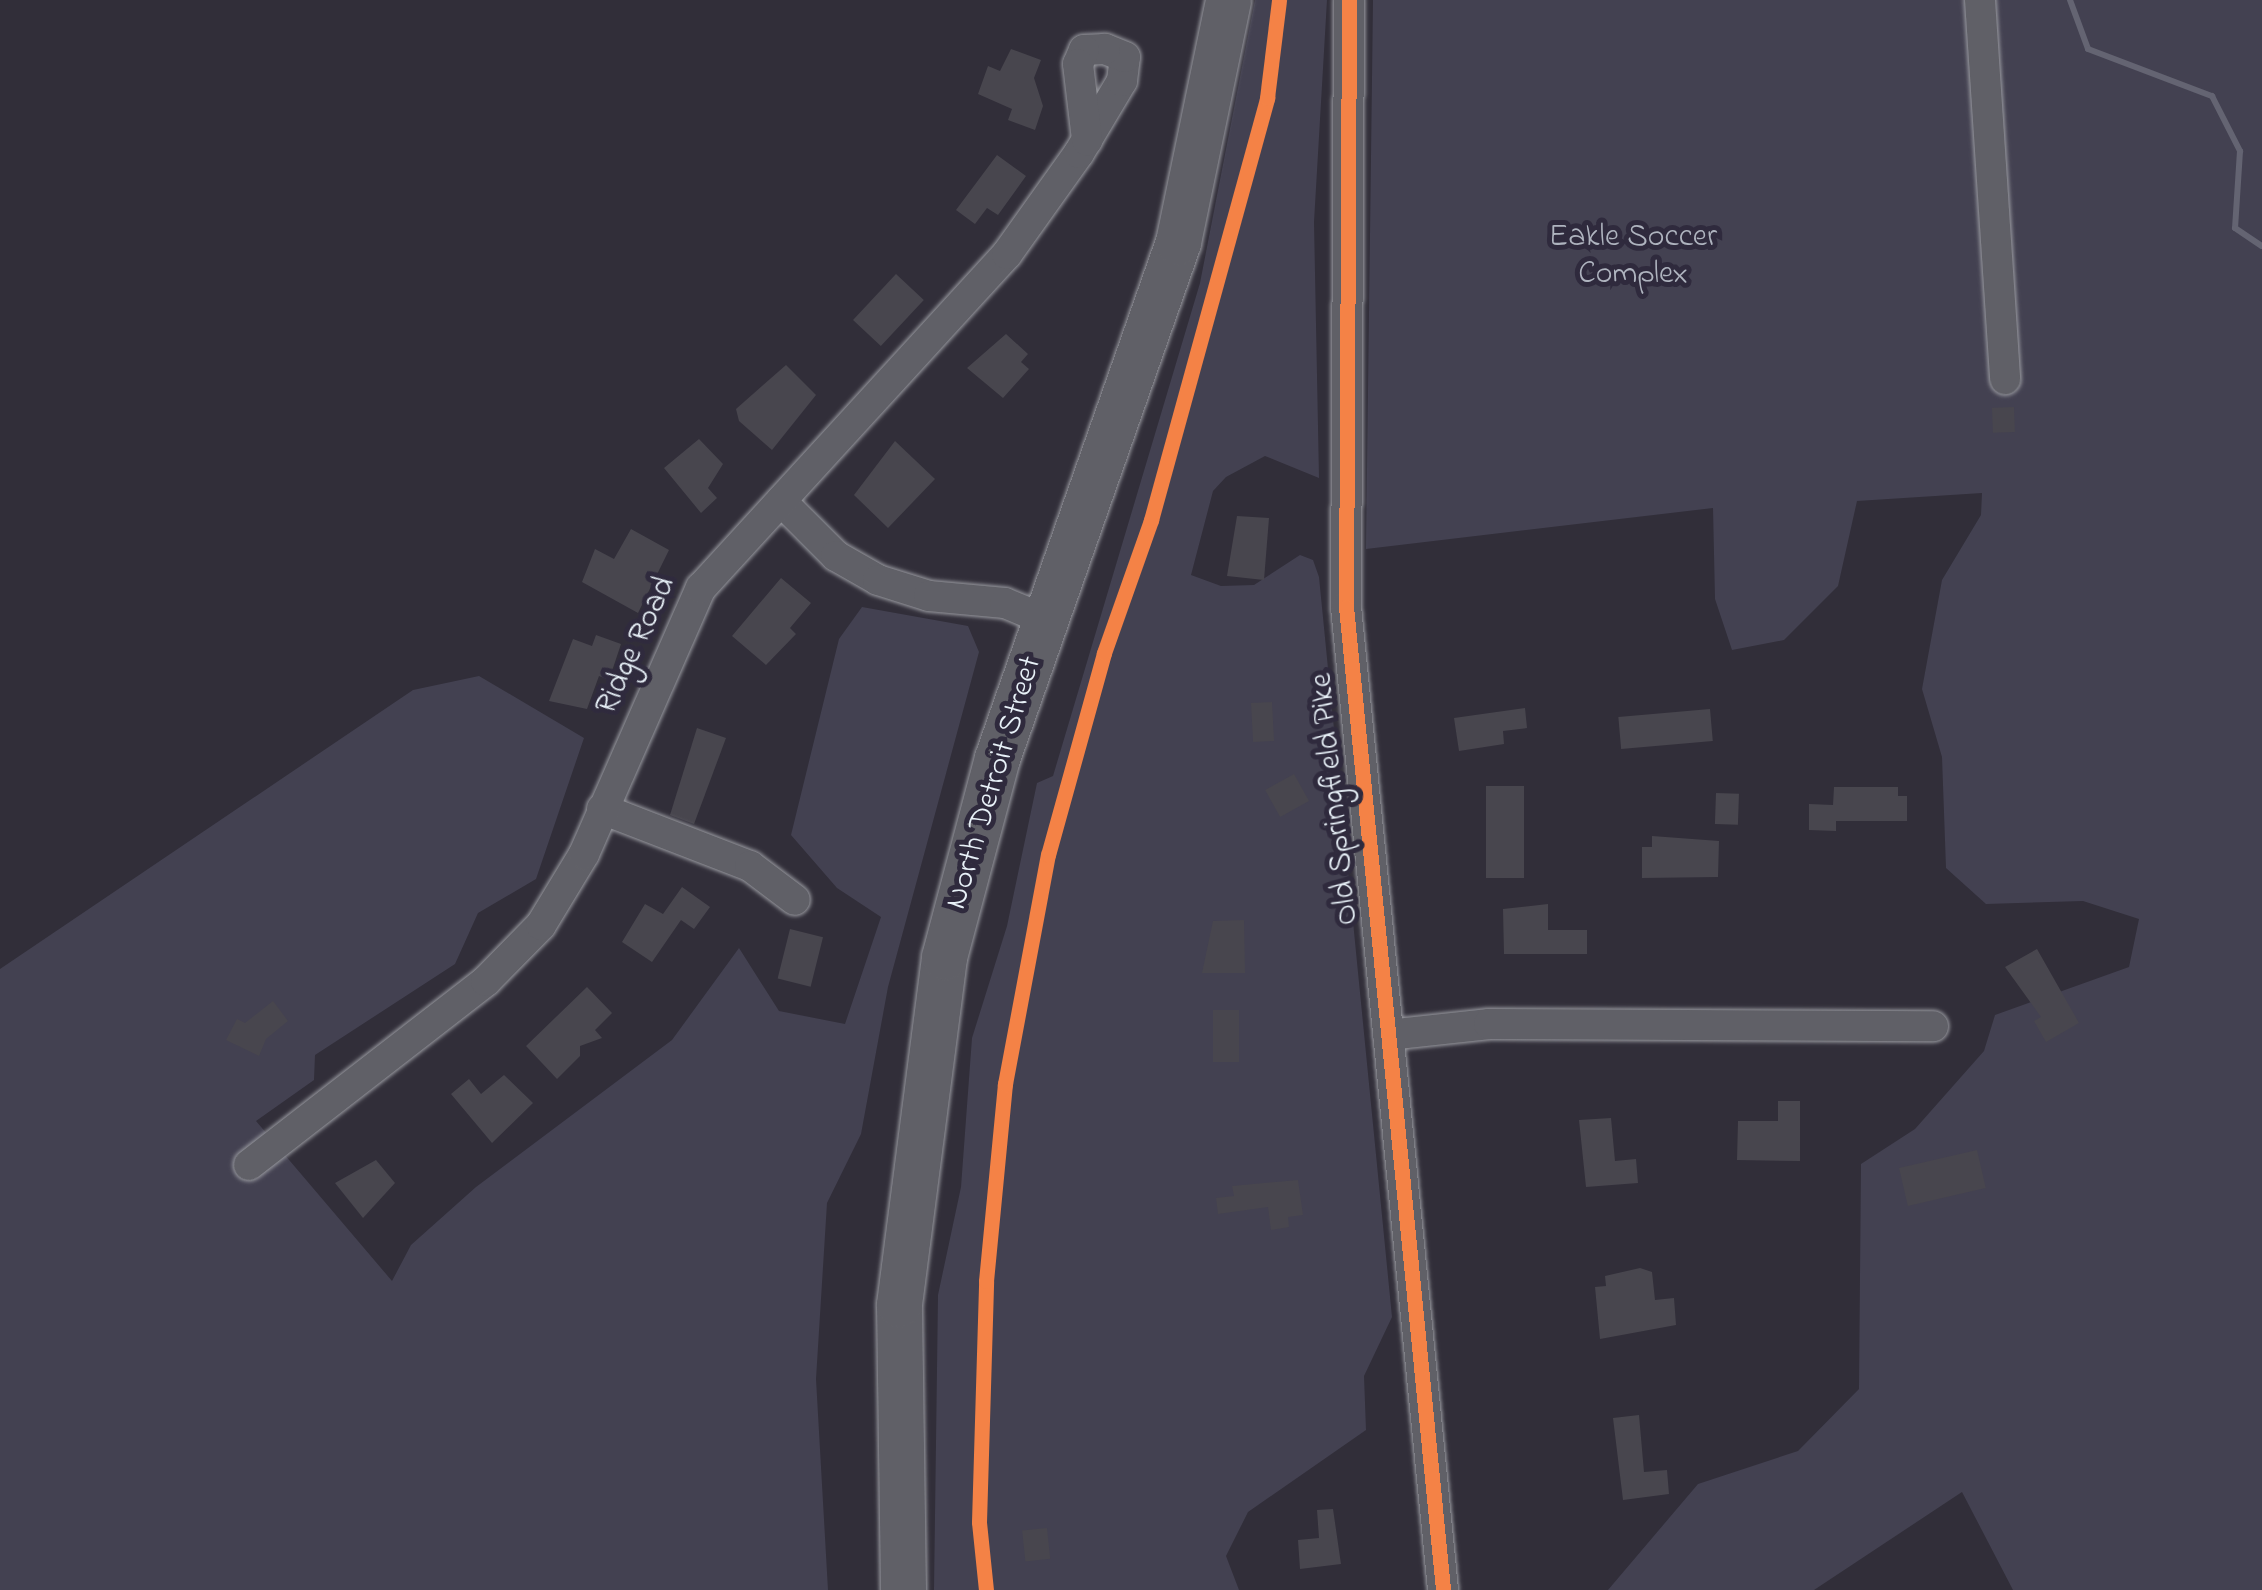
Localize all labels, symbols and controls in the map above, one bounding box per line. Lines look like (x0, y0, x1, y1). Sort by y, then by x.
park label: Eakle Soccer Complex (1549, 220, 1717, 295)
street label: Ridge Road (588, 571, 686, 721)
street label: North Detroit Street (938, 652, 1052, 914)
street label: Old Springfield Pike (1304, 671, 1368, 927)

